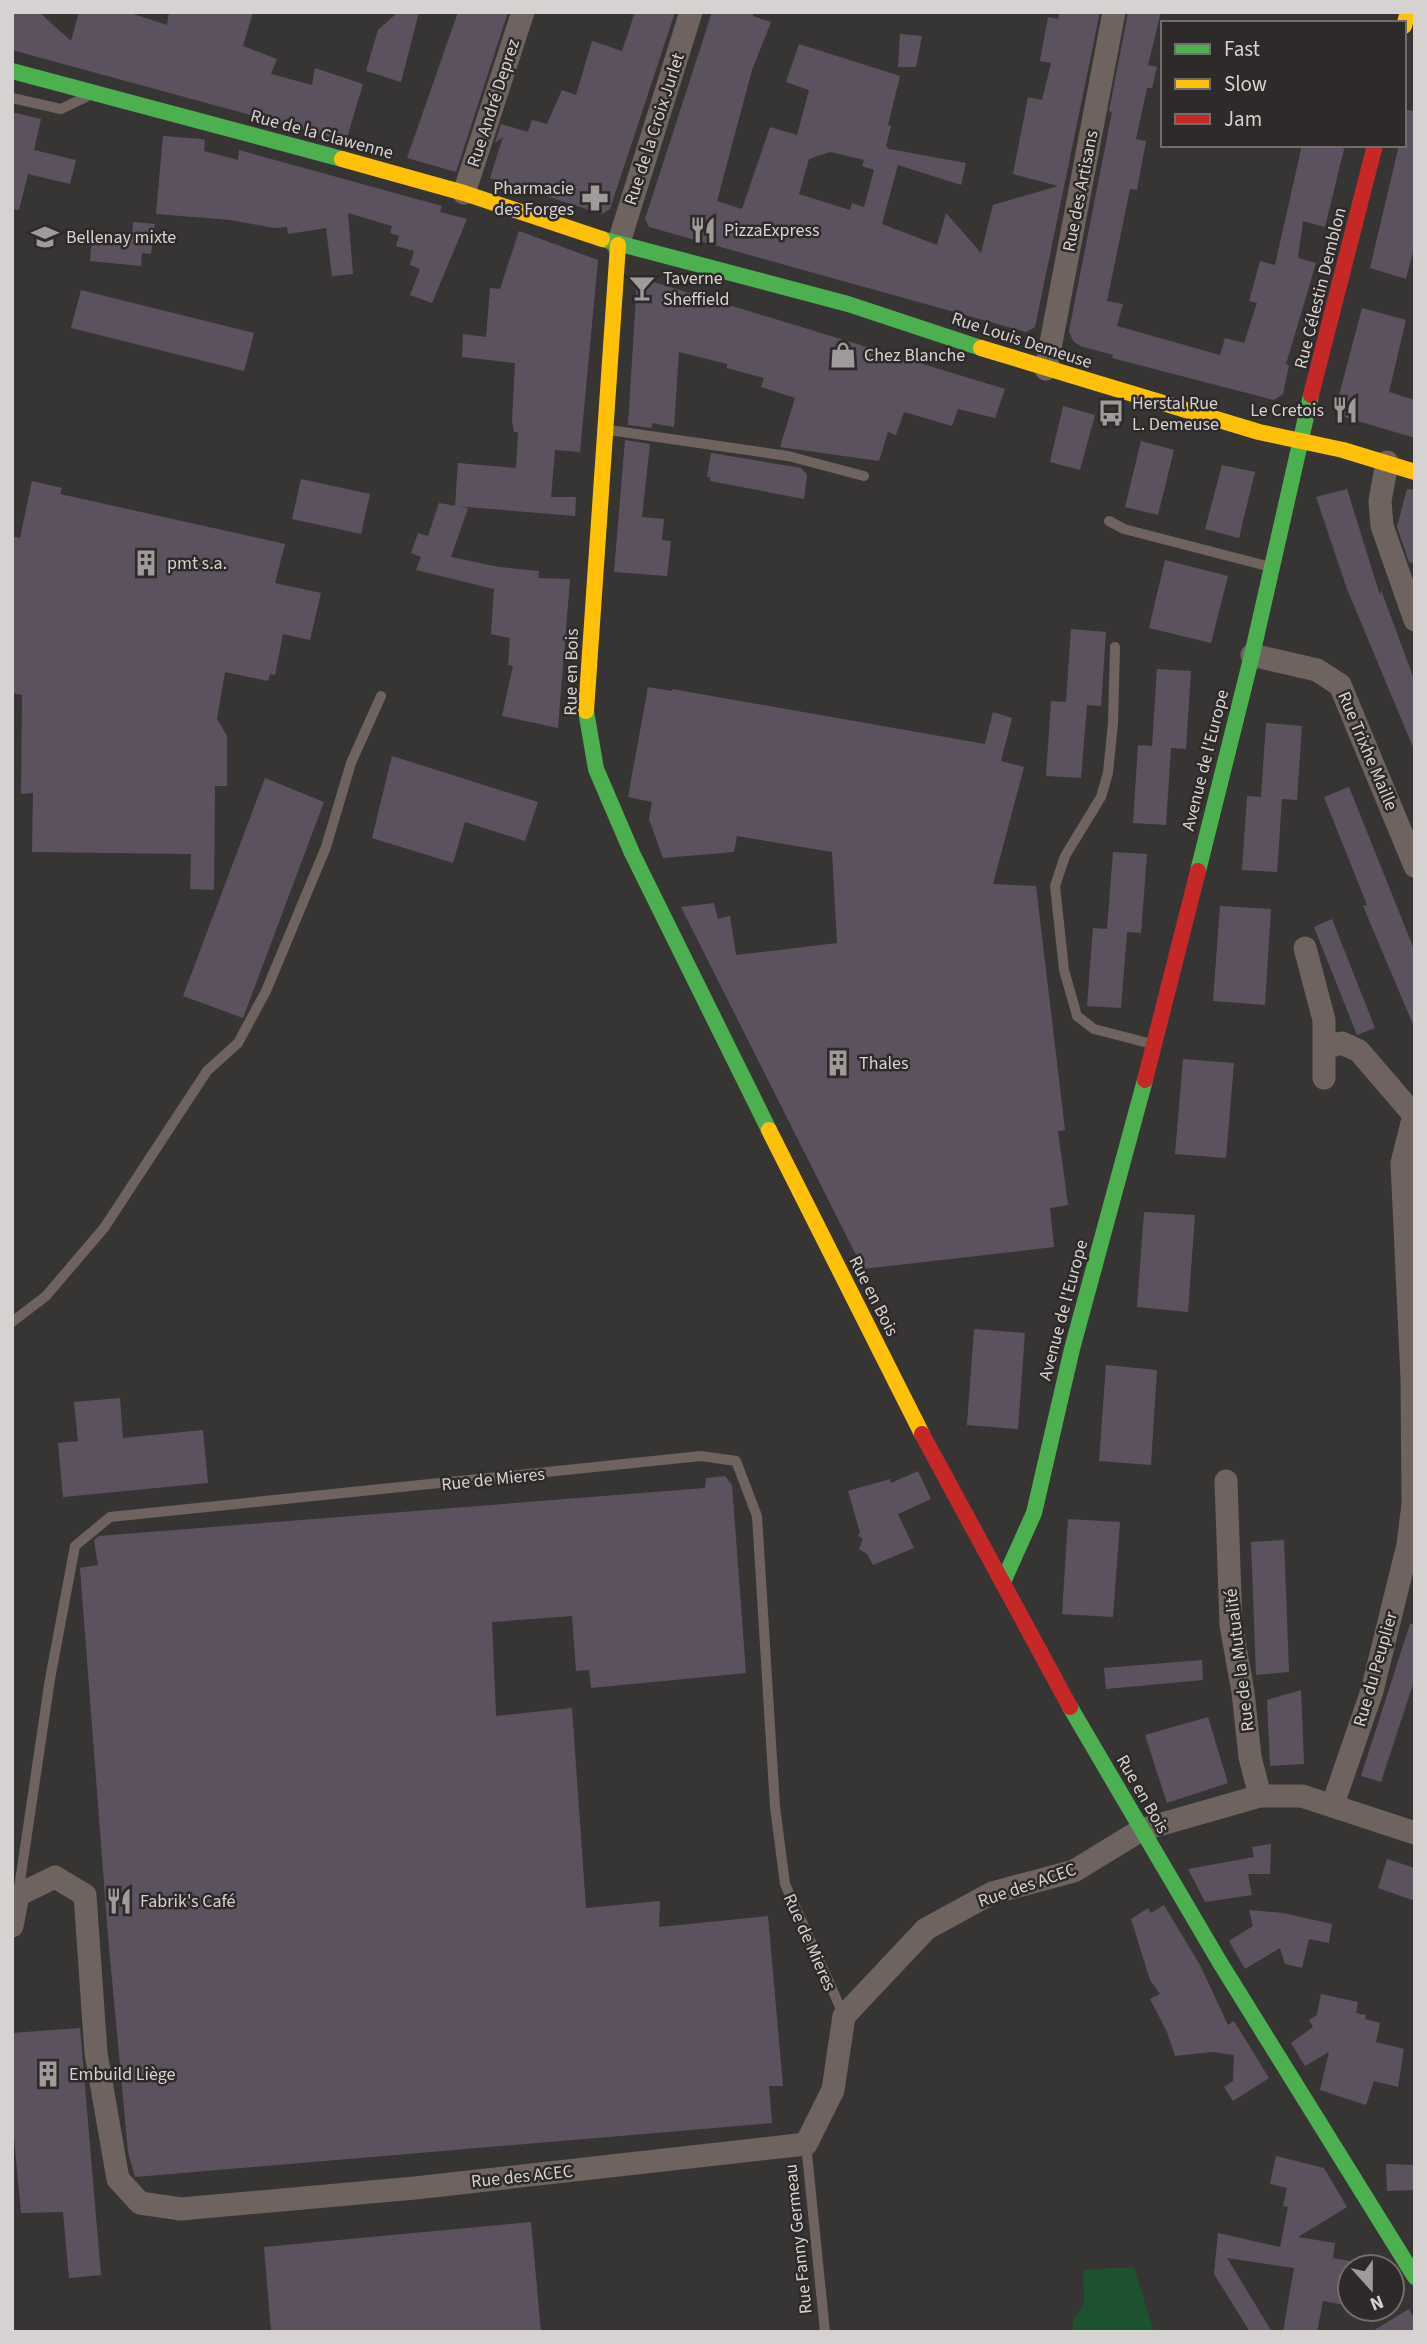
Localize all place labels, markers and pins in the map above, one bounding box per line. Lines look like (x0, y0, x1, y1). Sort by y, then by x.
place label: Pharmacie des Forges (493, 176, 574, 222)
pharmacy icon: Pharmacie des Forges (580, 183, 610, 213)
restaurant icon: PizzaExpress (688, 215, 718, 245)
place label: PizzaExpress (724, 218, 820, 243)
school or university icon: Bellenay mixte (30, 222, 60, 252)
place label: Bellenay mixte (66, 225, 176, 250)
place label: Taverne Sheffield (663, 266, 730, 312)
bar icon: Taverne Sheffield (627, 273, 657, 303)
shop icon: Chez Blanche (828, 340, 858, 370)
place label: Chez Blanche (864, 343, 965, 368)
place label: Herstal Rue L. Demeuse (1132, 391, 1219, 437)
restaurant icon: Le Cretois (1330, 395, 1360, 425)
bus stop icon: Herstal Rue L. Demeuse (1096, 398, 1126, 428)
place label: Le Cretois (1250, 398, 1324, 423)
building icon: pmt s.a. (131, 548, 161, 578)
place label: pmt s.a. (167, 551, 227, 576)
building icon: Thales (823, 1048, 853, 1078)
place label: Thales (859, 1051, 909, 1076)
restaurant icon: Fabrik's Café (104, 1886, 134, 1916)
place label: Fabrik's Café (140, 1889, 236, 1914)
building icon: Embuild Liège (33, 2059, 63, 2089)
place label: Embuild Liège (69, 2062, 176, 2087)

